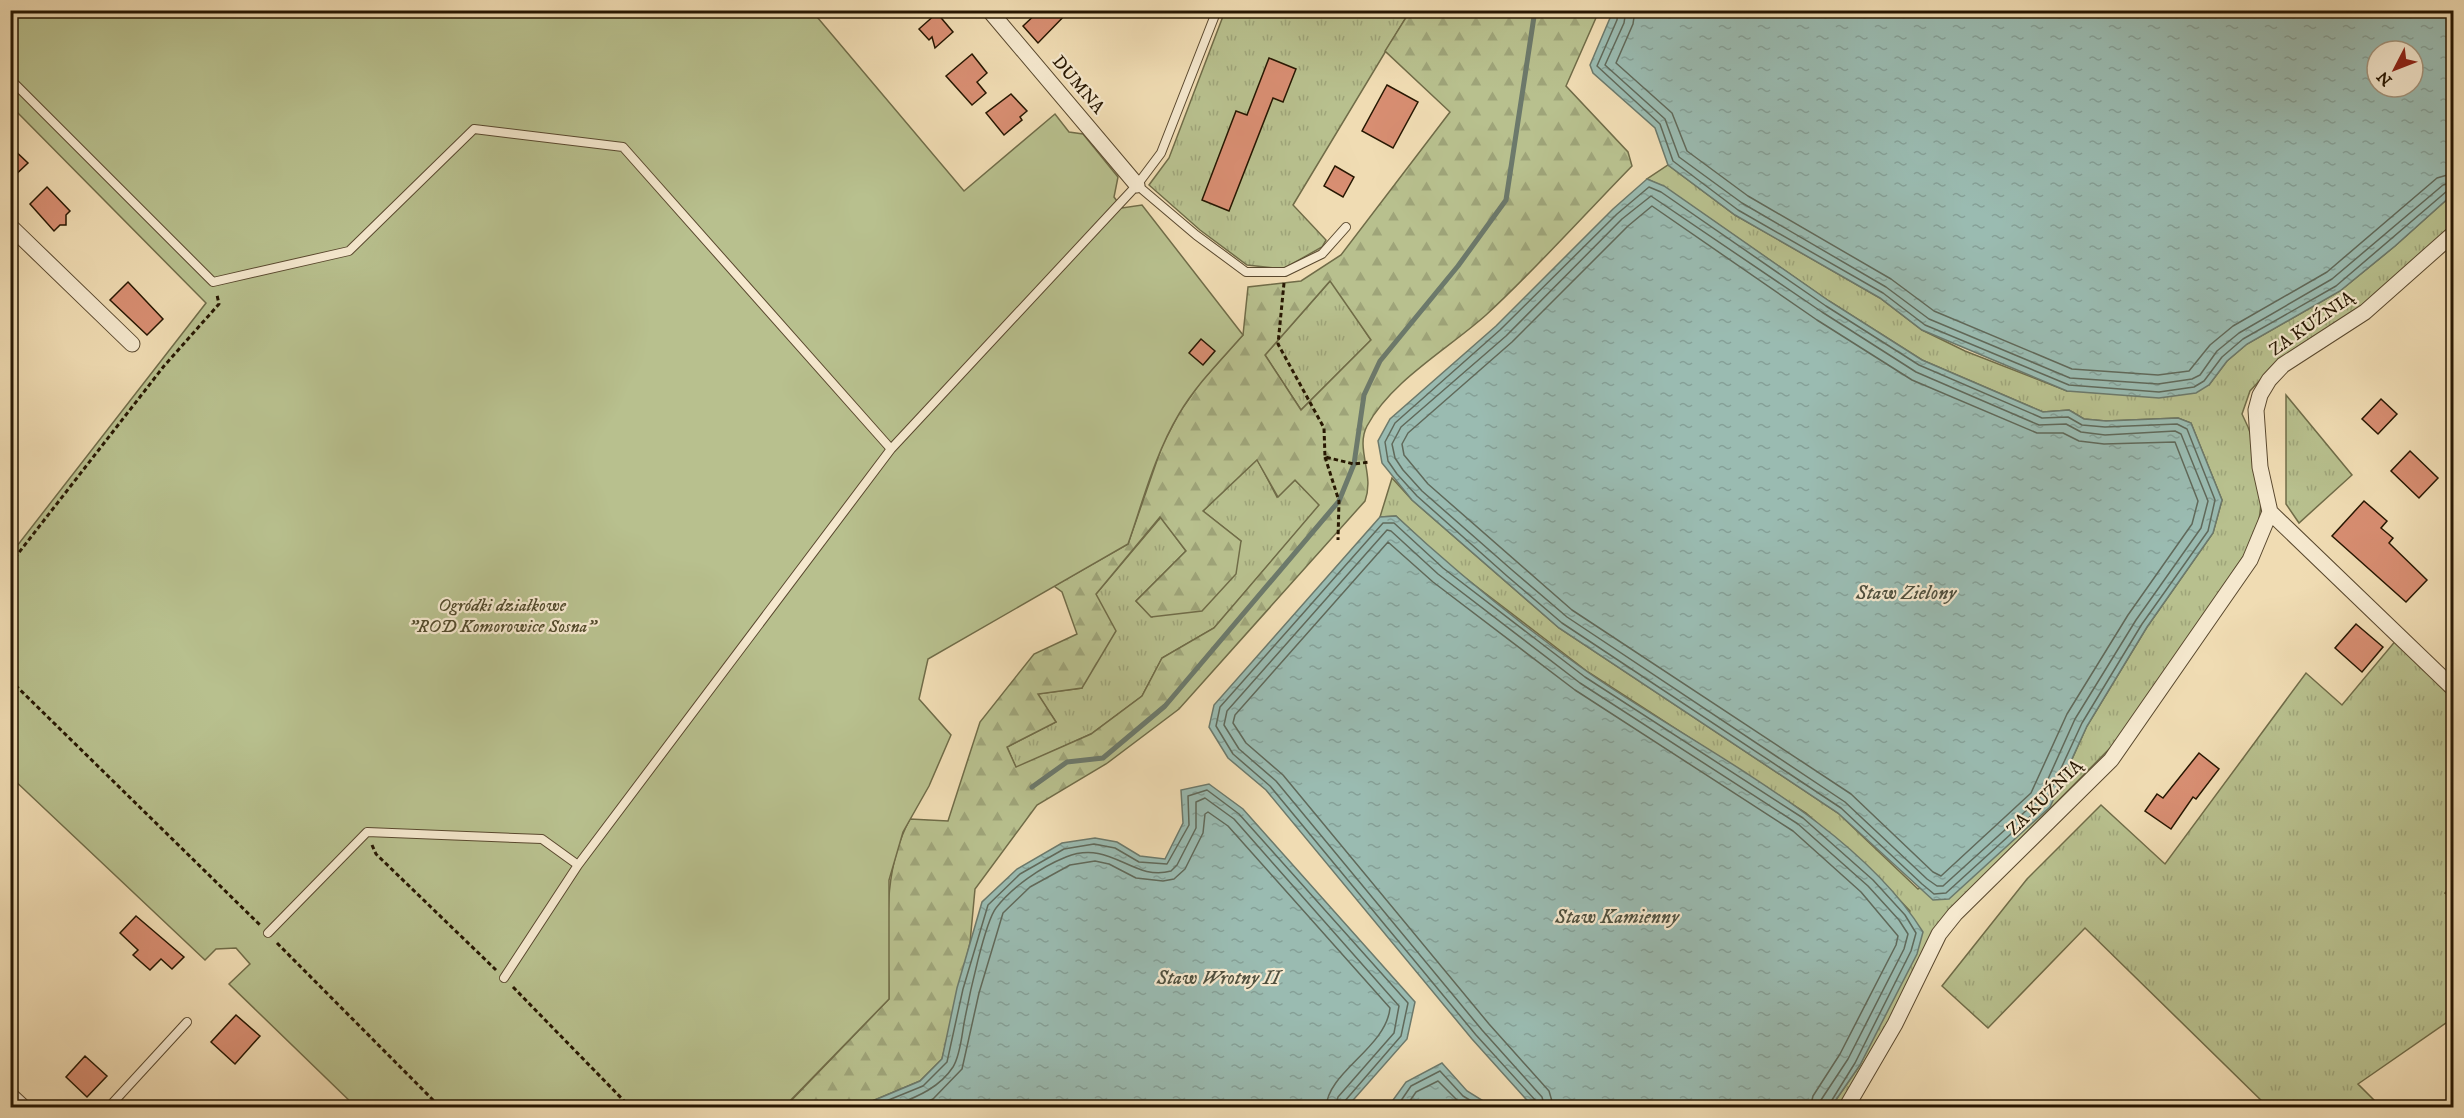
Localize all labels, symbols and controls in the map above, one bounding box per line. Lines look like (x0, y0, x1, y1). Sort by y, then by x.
north arrow (2365, 39, 2425, 99)
street label: DUMNA (1047, 51, 1109, 119)
text: N (2373, 67, 2396, 90)
street label: ZA KUŹNIĄ (2265, 286, 2359, 361)
water label: Staw Zielony (1855, 581, 1957, 606)
park label: Ogródki działkowe "ROD Komorowice Sosna" (408, 595, 599, 638)
street label: ZA KUŹNIĄ (2002, 754, 2088, 841)
water label: Staw Kamienny (1554, 905, 1680, 930)
water label: Staw Wrotny II (1155, 966, 1283, 991)

